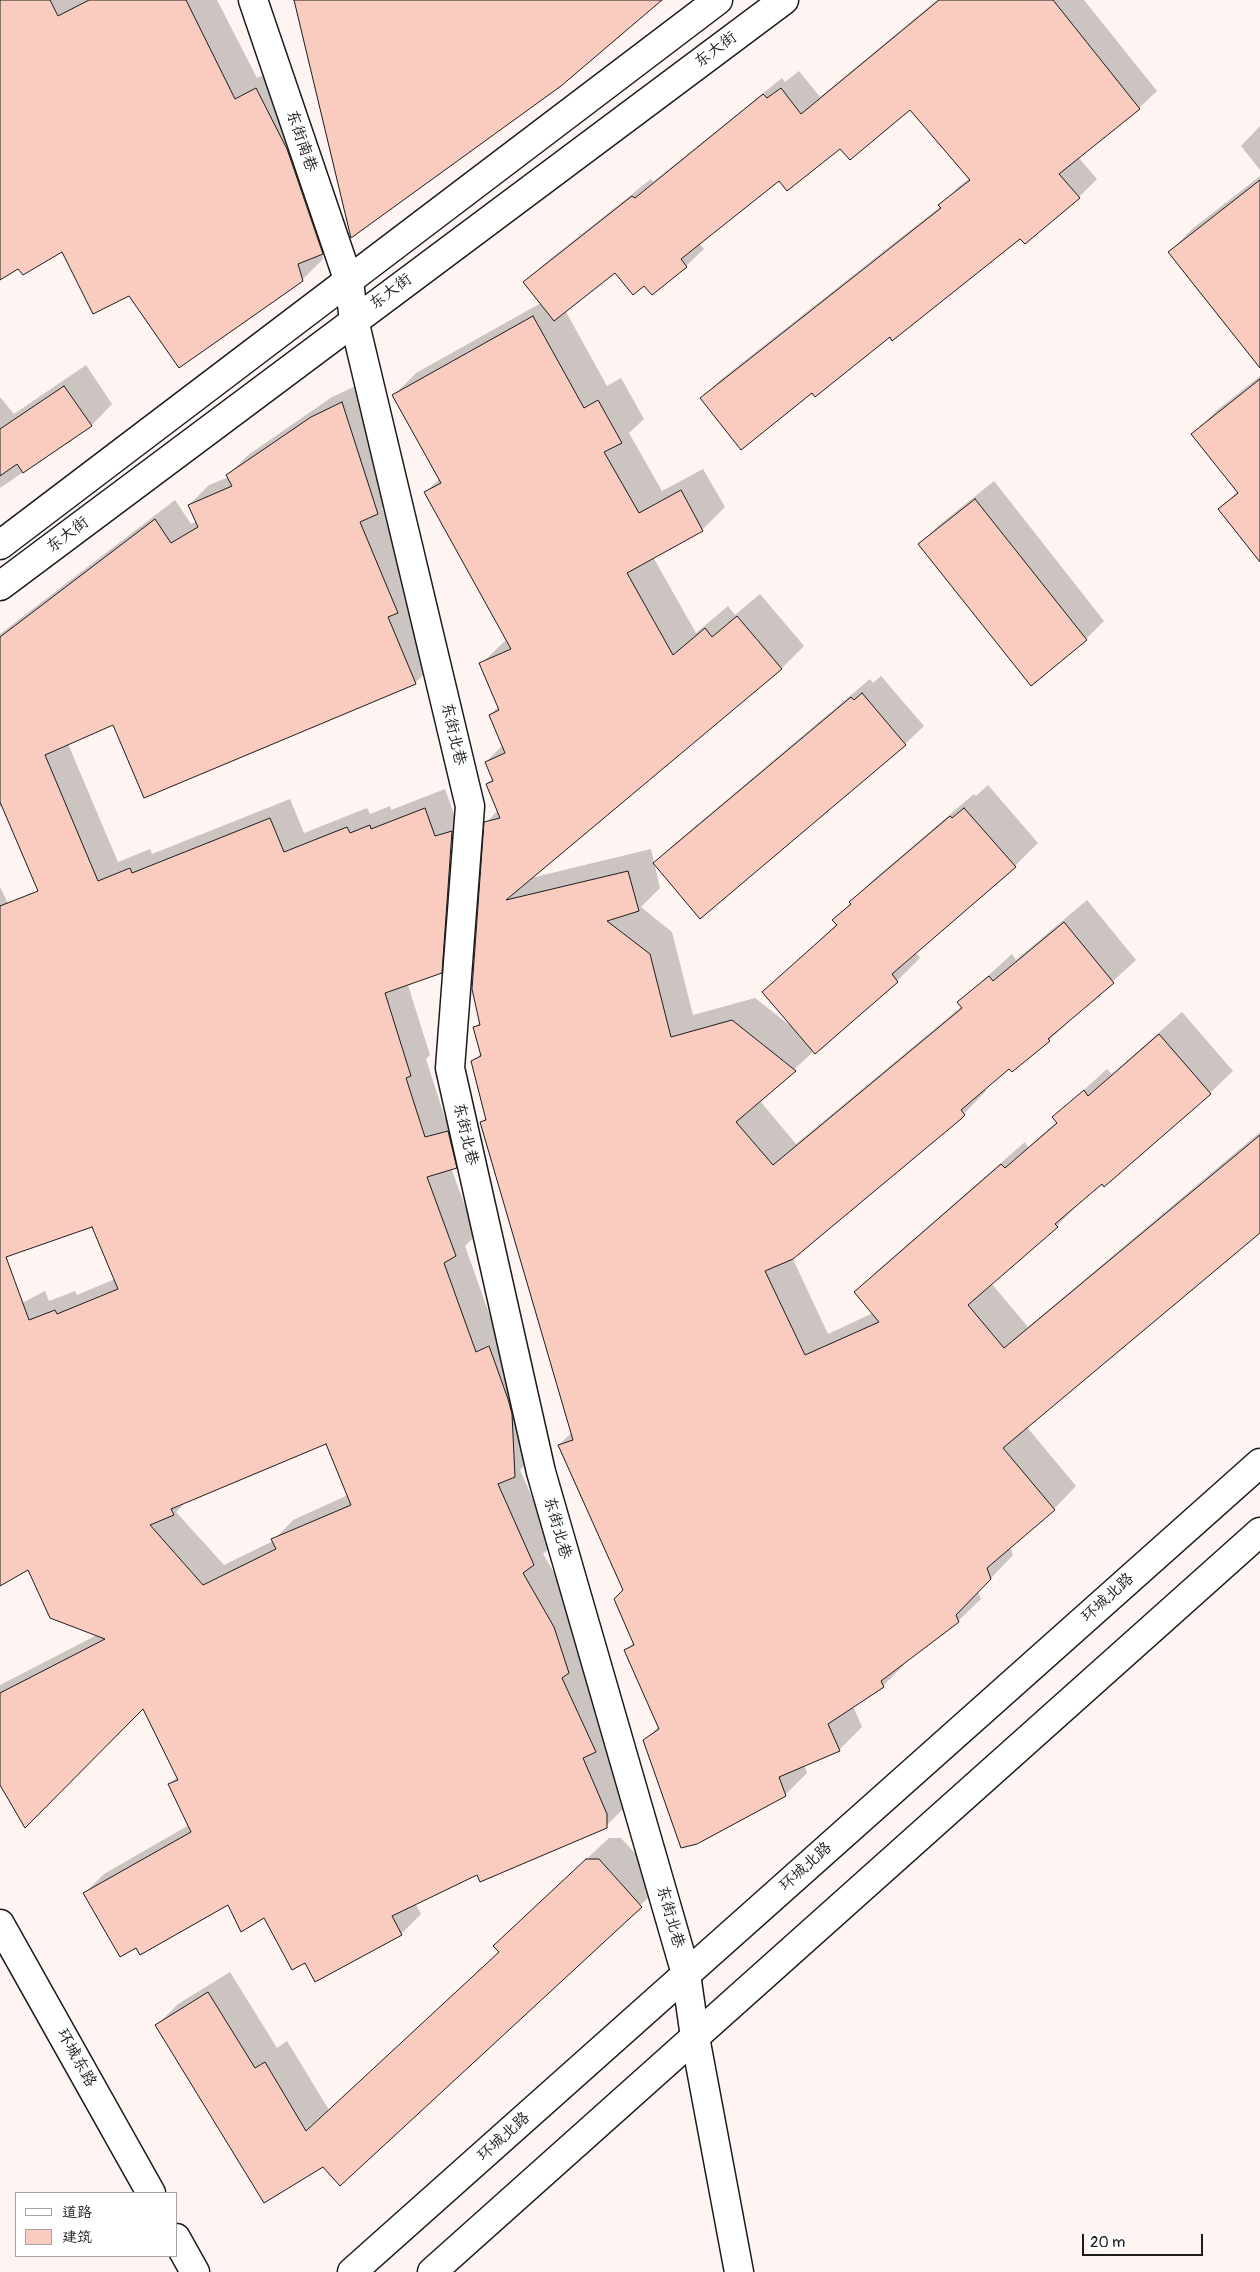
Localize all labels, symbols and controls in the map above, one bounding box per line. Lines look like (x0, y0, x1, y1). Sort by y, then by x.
street label: 东大街 (691, 28, 741, 72)
street label: 东街南巷 (282, 108, 320, 174)
street label: 东大街 (366, 270, 416, 314)
street label: 东大街 (43, 513, 93, 557)
street label: 东街北巷 (436, 701, 470, 767)
street label: 东街北巷 (448, 1101, 482, 1167)
street label: 东街北巷 (539, 1495, 575, 1561)
street label: 环城北路 (1078, 1569, 1138, 1627)
street label: 环城北路 (776, 1838, 836, 1896)
street label: 东街北巷 (652, 1884, 688, 1950)
street label: 环城东路 (52, 2025, 100, 2091)
street label: 环城北路 (474, 2108, 534, 2166)
legend (15, 2192, 178, 2257)
text: 道路 (62, 2203, 92, 2222)
scale bar (1085, 2224, 1206, 2256)
text: 建筑 (62, 2228, 92, 2247)
text: 20 m (1090, 2233, 1125, 2252)

